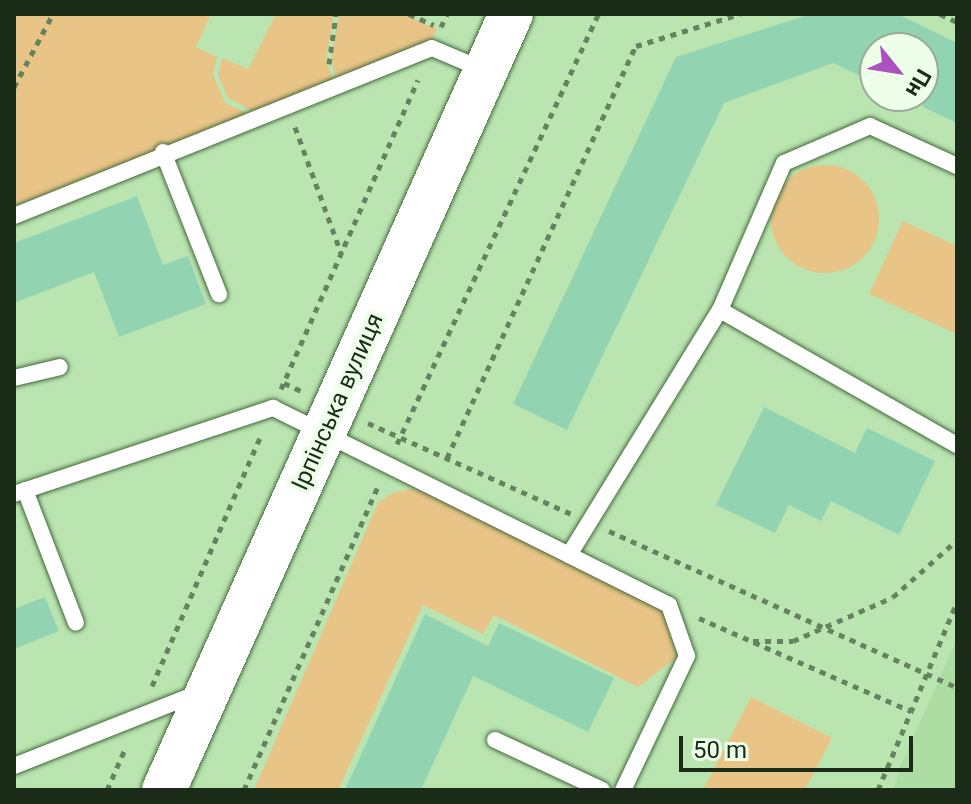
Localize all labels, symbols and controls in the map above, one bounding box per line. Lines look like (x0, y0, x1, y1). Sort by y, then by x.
north arrow (859, 32, 939, 112)
text: Пн (901, 65, 936, 102)
street label: Ірпінська вулиця (286, 309, 390, 495)
scale bar (683, 720, 917, 770)
text: 50 m (693, 736, 747, 764)

